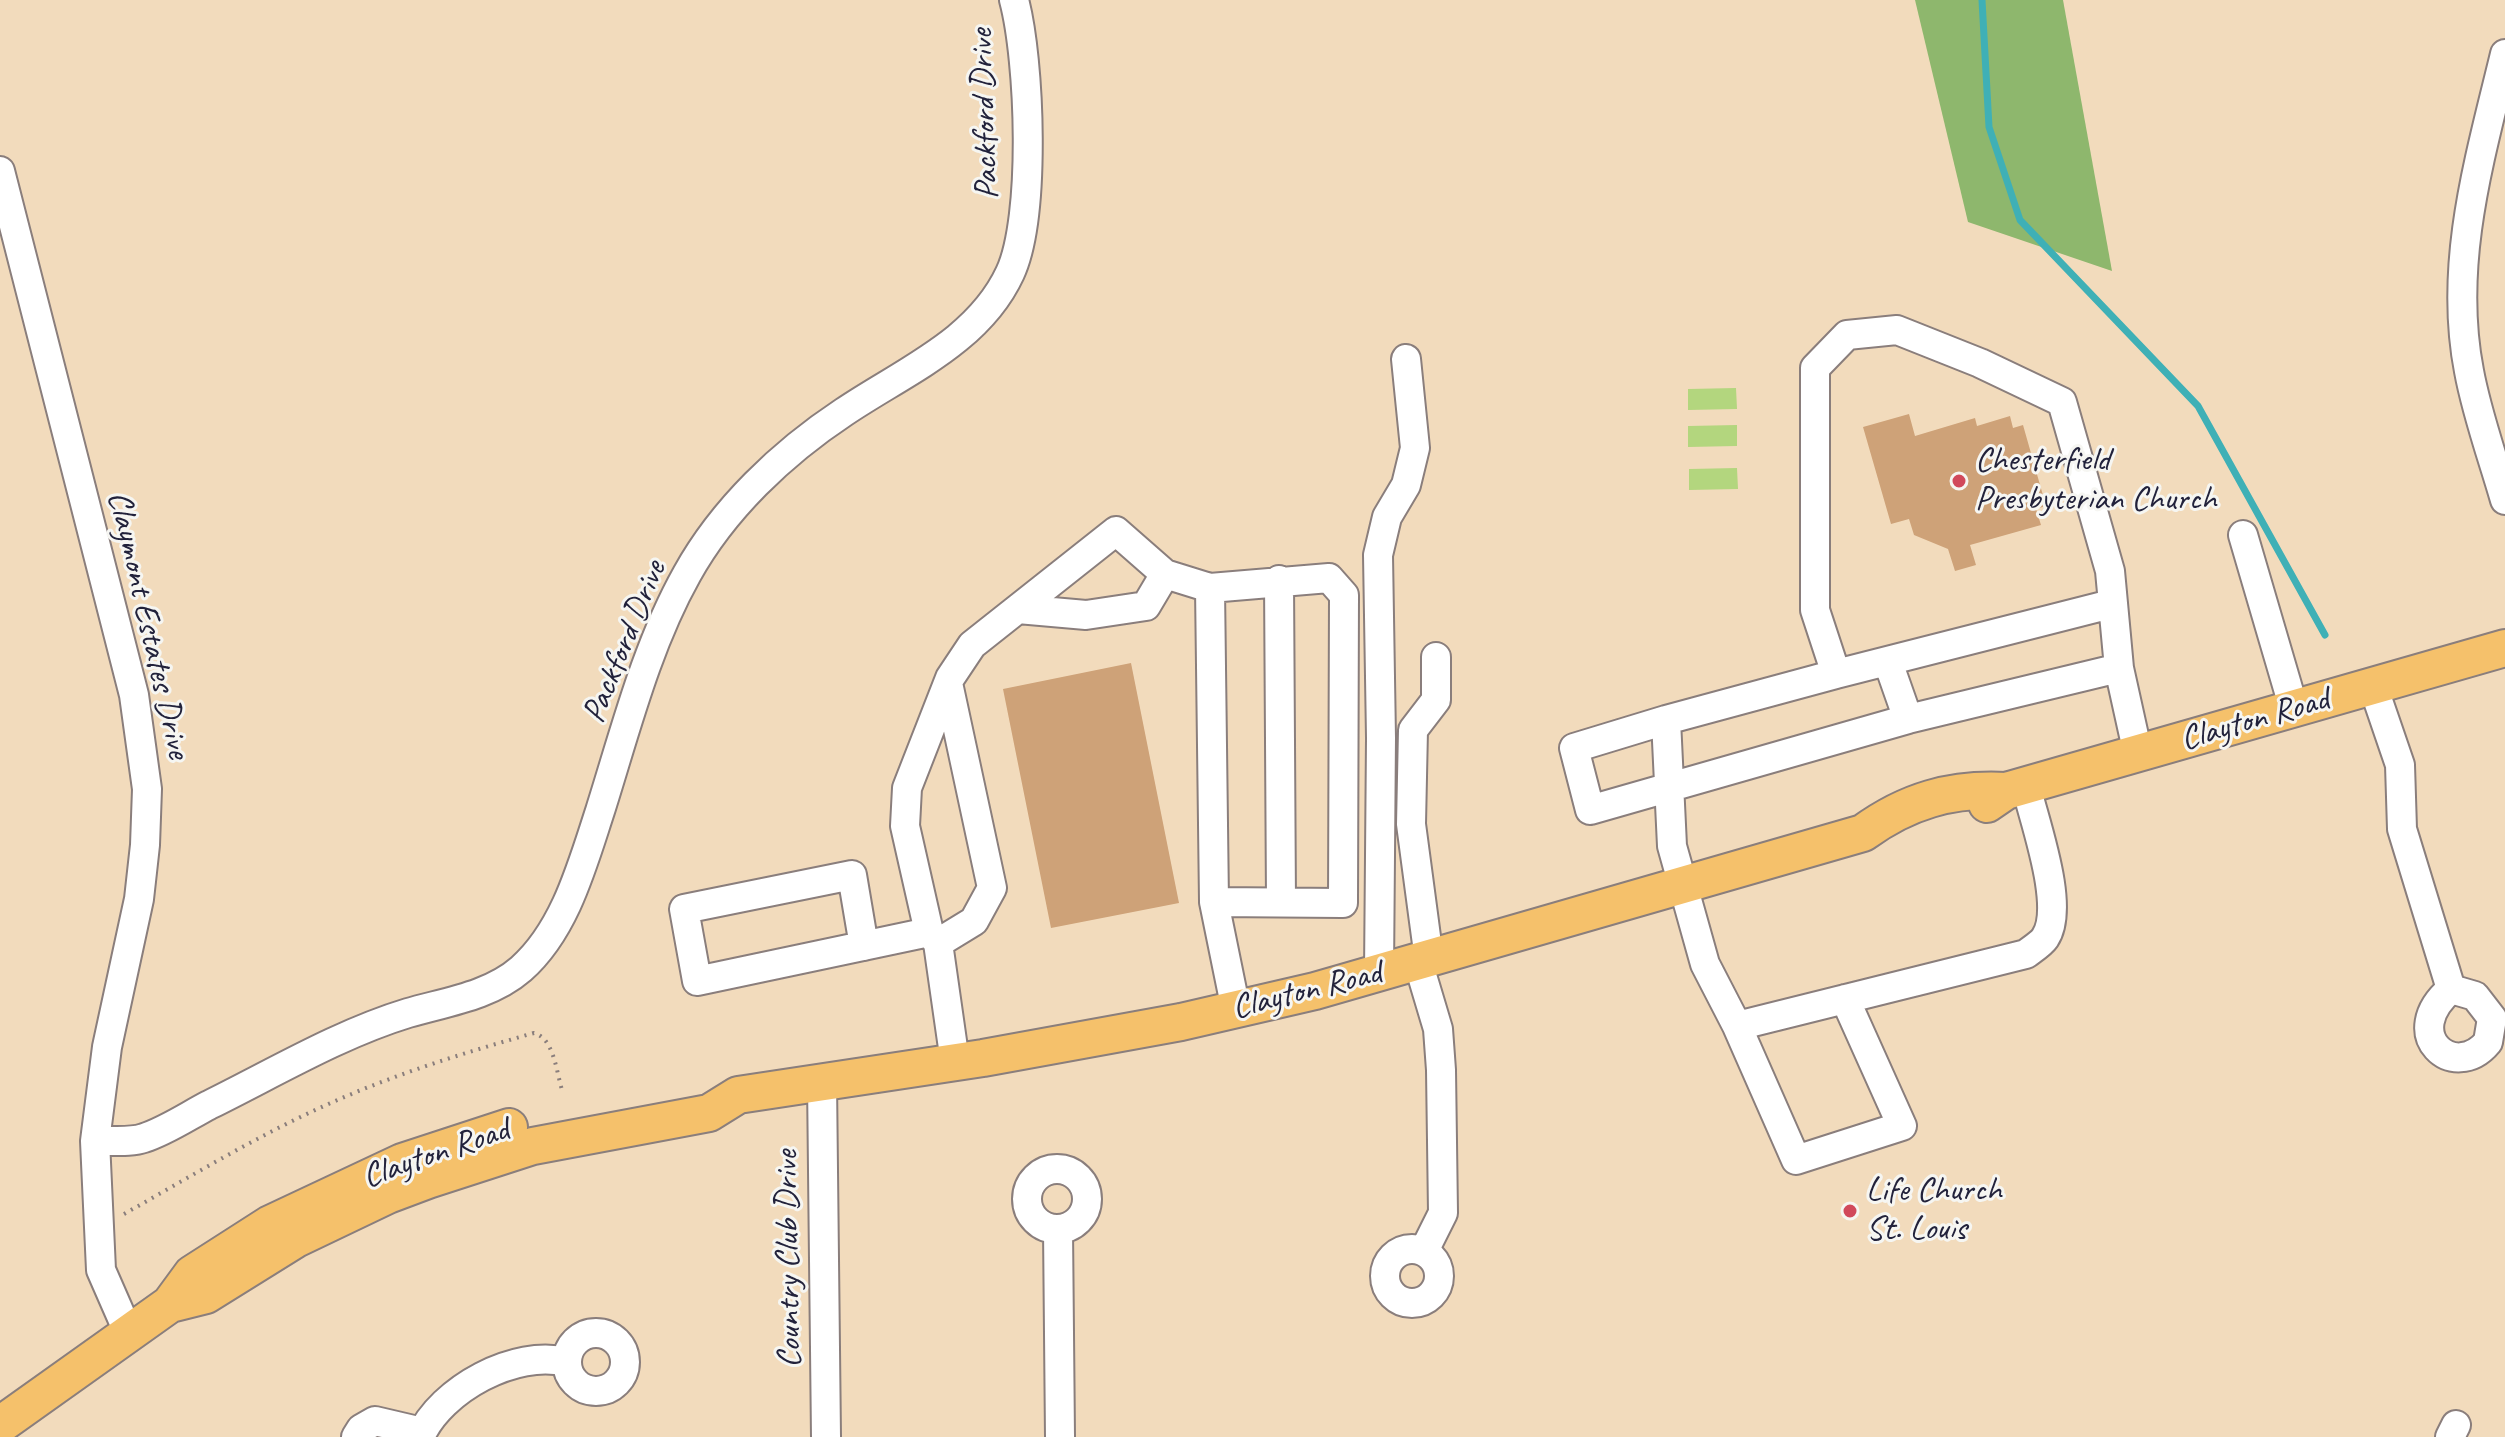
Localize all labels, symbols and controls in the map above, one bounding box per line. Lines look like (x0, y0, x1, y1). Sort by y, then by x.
street label: Packford Drive (962, 28, 1008, 200)
place label: Chesterfield Presbyterian Church (1975, 441, 2216, 520)
marker: Chesterfield Presbyterian Church (1950, 472, 1968, 490)
street label: Claymont Estates Drive (97, 487, 199, 763)
street label: Packford Drive (574, 555, 676, 729)
street label: Clayton Road (2176, 679, 2334, 761)
street label: Clayton Road (1228, 953, 1386, 1029)
street label: Clayton Road (357, 1110, 515, 1198)
street label: Country Club Drive (767, 1150, 811, 1368)
place label: Life Church St. Louis (1866, 1171, 2002, 1250)
marker: Life Church St. Louis (1841, 1202, 1859, 1220)

